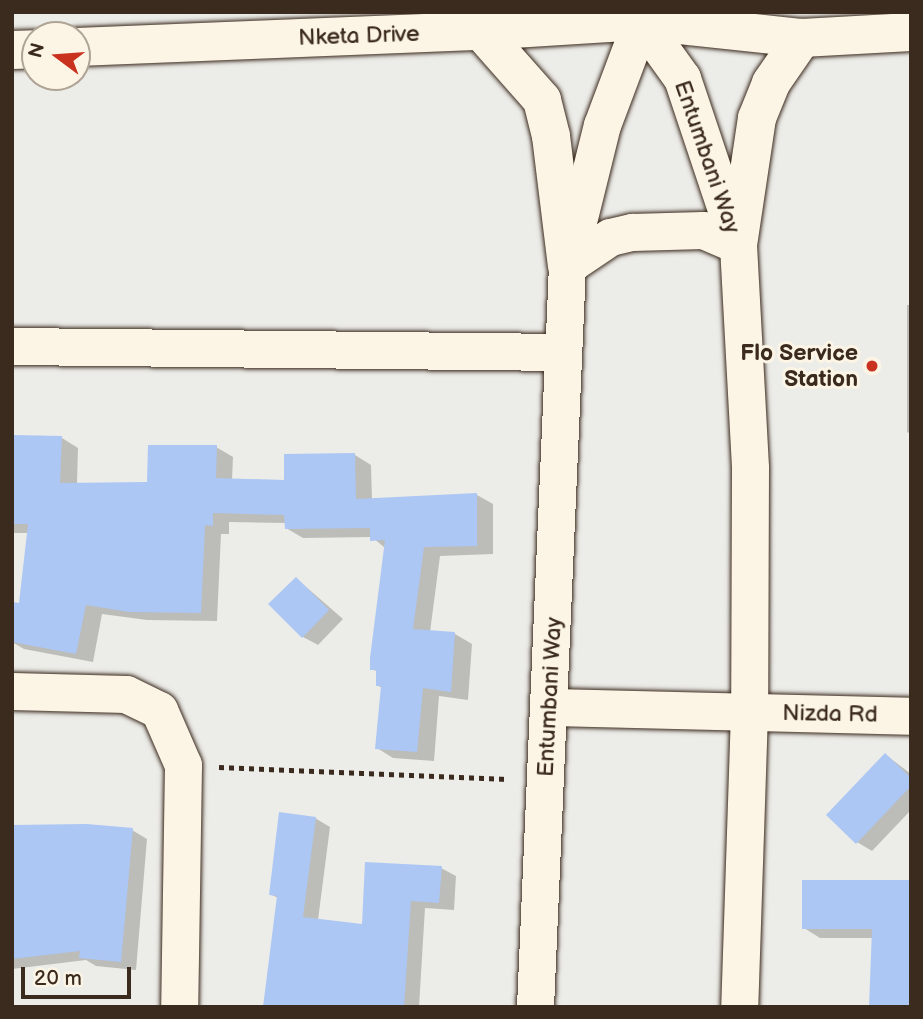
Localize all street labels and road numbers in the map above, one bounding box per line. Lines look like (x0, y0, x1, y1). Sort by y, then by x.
street label: Nketa Drive (298, 20, 420, 52)
street label: Entumbani Way (668, 77, 746, 237)
street label: Entumbani Way (532, 616, 568, 778)
street label: Nizda Rd (782, 699, 878, 729)

